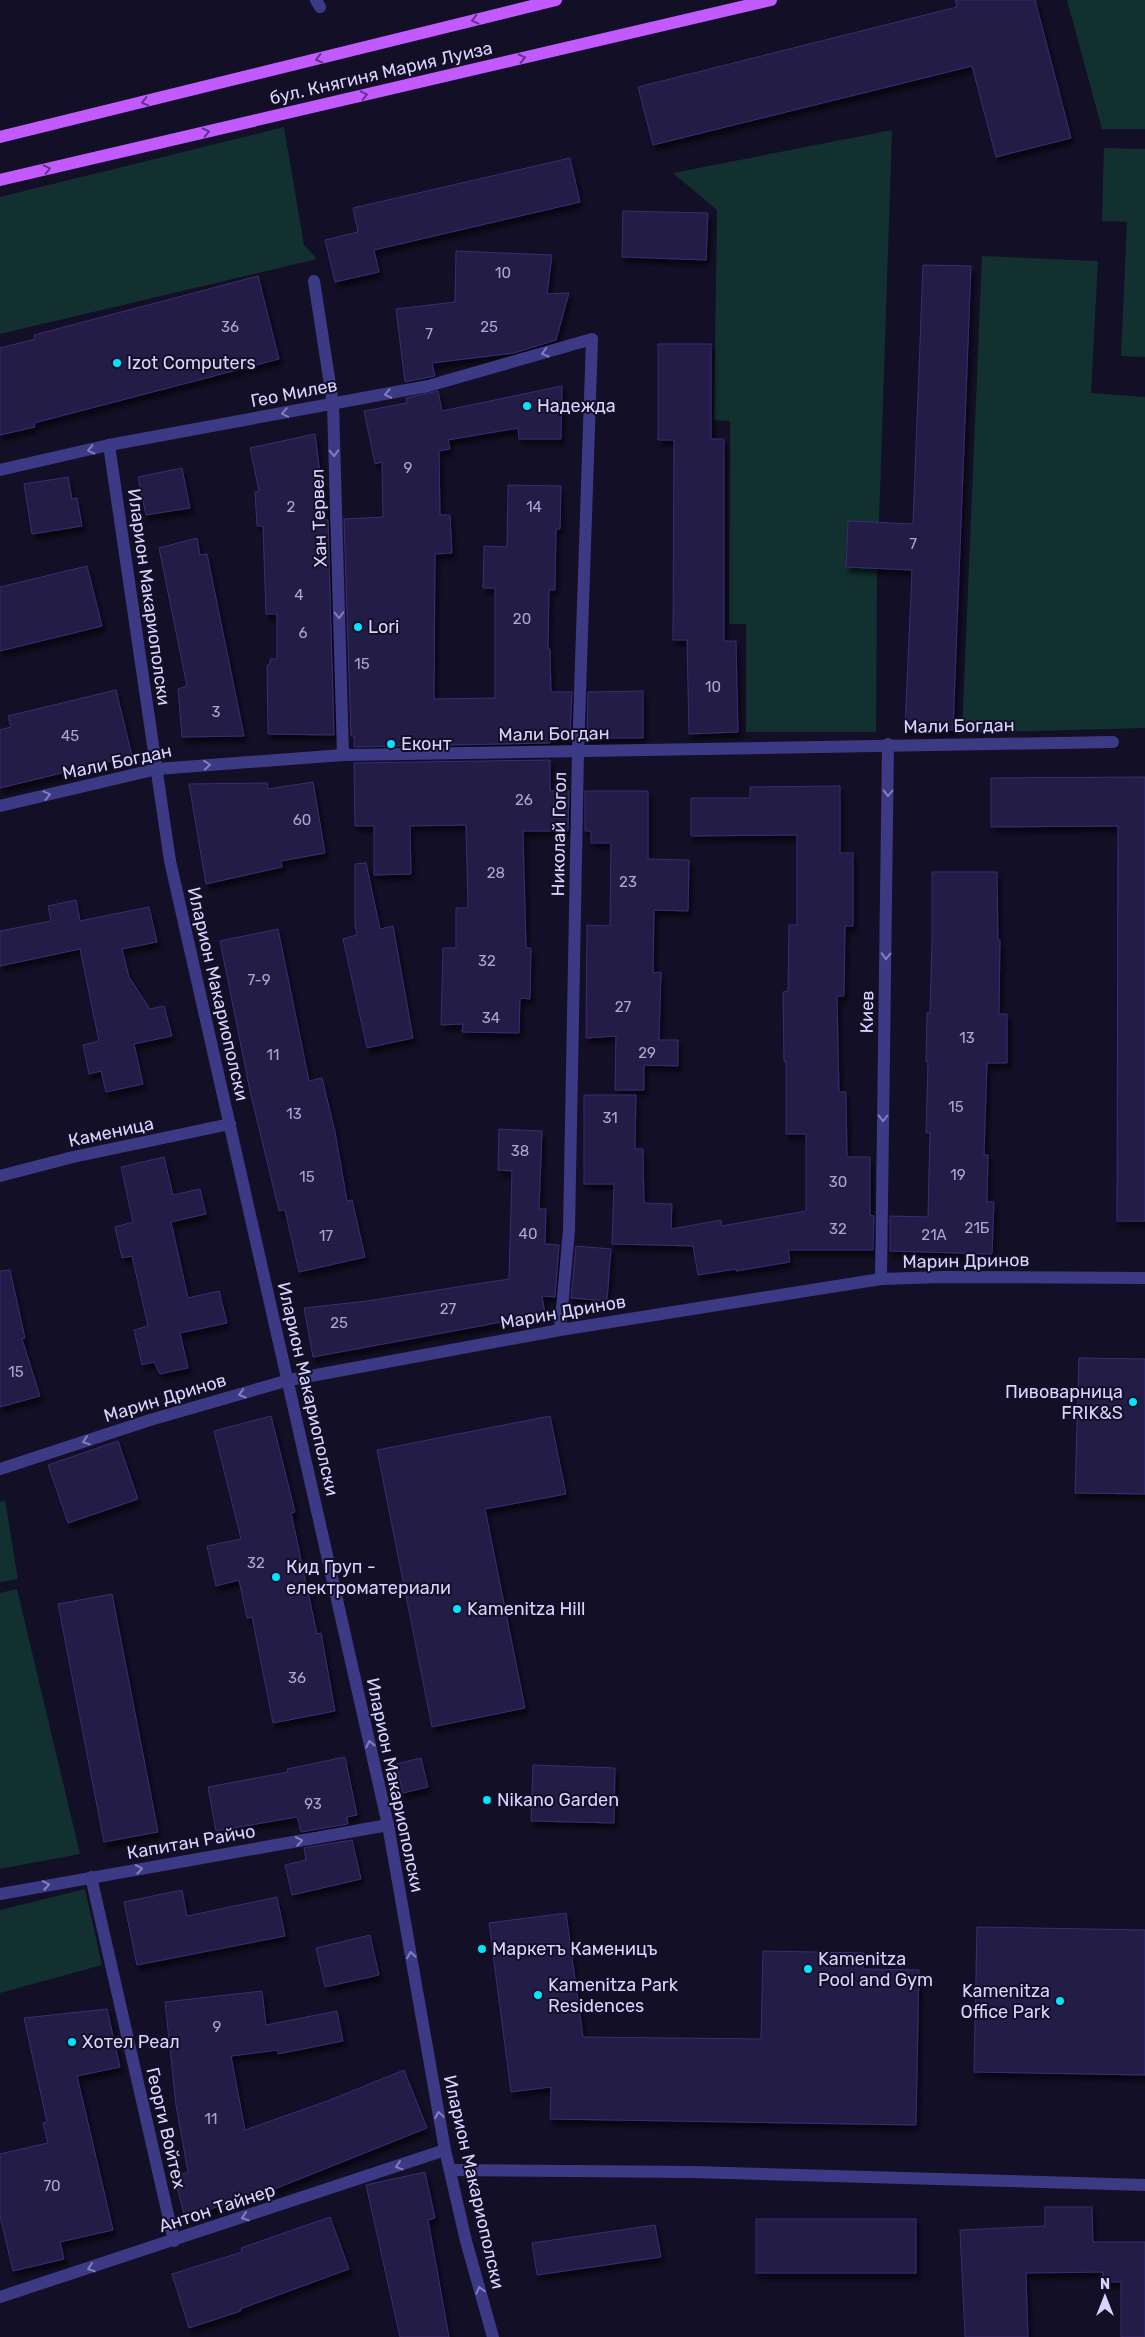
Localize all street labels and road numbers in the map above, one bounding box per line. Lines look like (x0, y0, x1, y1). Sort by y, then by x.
street label: бул. Княгиня Мария Луиза (267, 37, 495, 109)
street label: Гео Милев (249, 374, 339, 412)
street label: Хан Тервел (306, 468, 332, 568)
street label: Иларион Макариополски (123, 487, 175, 707)
street label: Мали Богдан (903, 714, 1015, 738)
street label: Мали Богдан (498, 722, 610, 746)
street label: Мали Богдан (60, 740, 174, 784)
street label: Николай Гогол (547, 772, 571, 896)
street label: Иларион Макариополски (183, 885, 253, 1103)
street label: Киев (856, 990, 878, 1034)
street label: Каменица (66, 1112, 156, 1152)
street label: Марин Дринов (902, 1249, 1030, 1273)
street label: Иларион Макариополски (273, 1280, 343, 1498)
street label: Марин Дринов (498, 1290, 628, 1334)
street label: Марин Дринов (101, 1369, 229, 1427)
street label: Иларион Макариополски (361, 1676, 429, 1894)
street label: Капитан Райчо (125, 1820, 257, 1864)
street label: Георги Войтех (141, 2065, 191, 2191)
street label: Иларион Макариополски (439, 2073, 509, 2291)
street label: Антон Тайнер (156, 2179, 278, 2237)

